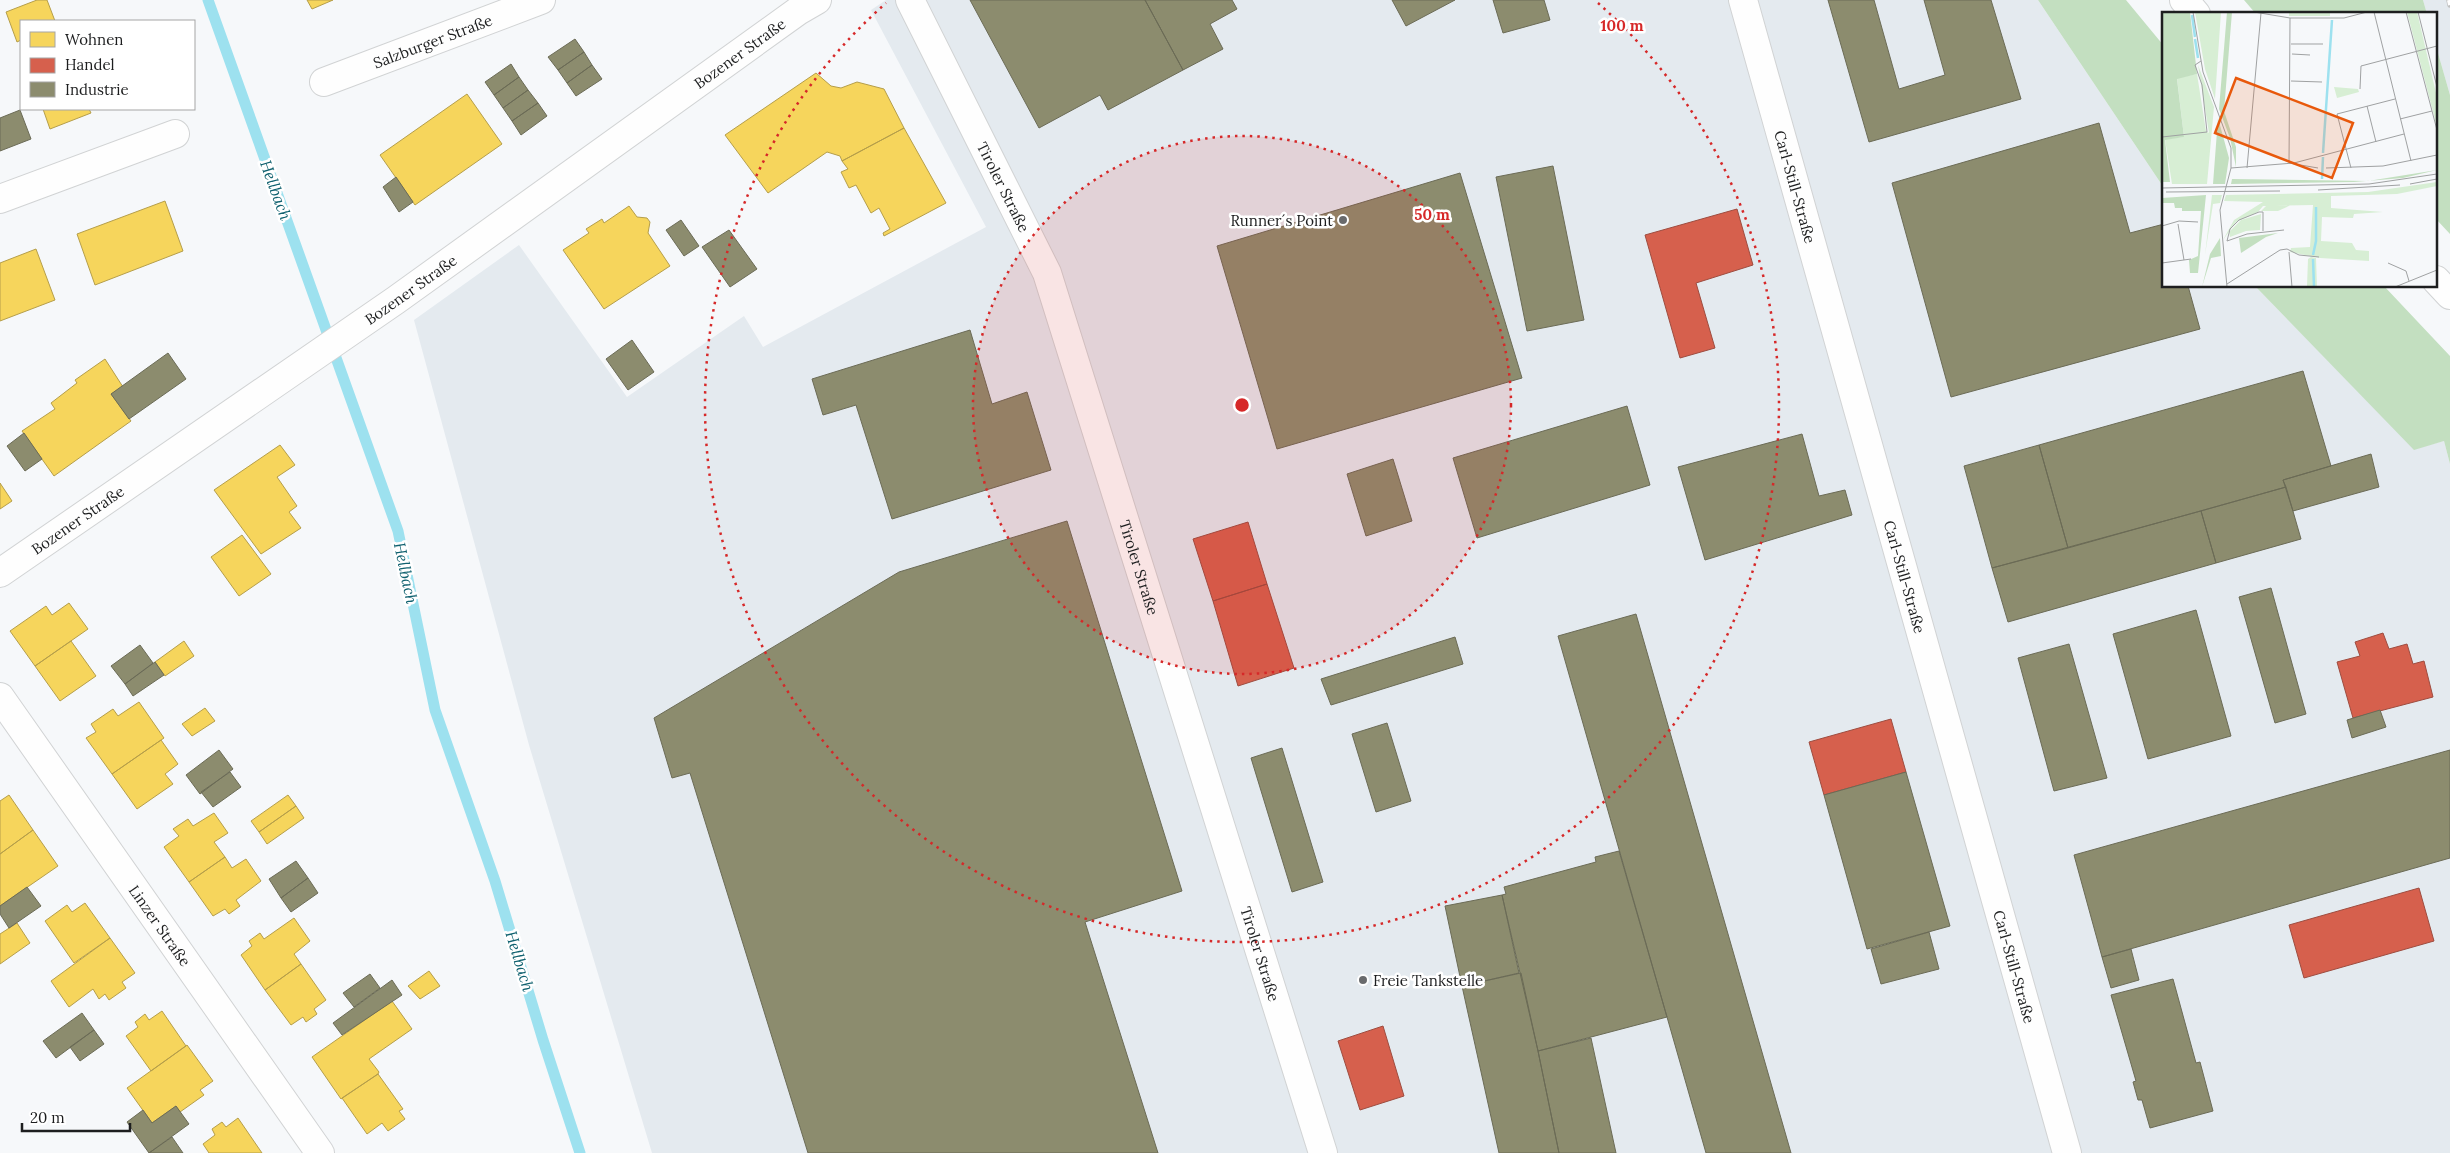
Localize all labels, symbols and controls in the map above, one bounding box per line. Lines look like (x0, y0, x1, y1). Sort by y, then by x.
street label: Salzburger Straße (370, 10, 495, 72)
inset map (2162, 12, 2438, 288)
street label: Bozener Straße (690, 14, 789, 92)
text: 100 m (1601, 16, 1644, 35)
legend (20, 20, 195, 110)
text: Wohnen (65, 30, 123, 49)
text: Handel (65, 55, 115, 74)
text: Industrie (65, 80, 129, 99)
street label: Carl-Still-Straße (1771, 128, 1820, 245)
street label: Tiroler Straße (973, 139, 1034, 235)
water label: Hellbach (256, 157, 296, 223)
text: 50 m (1414, 205, 1450, 224)
place label: Runner´s Point (1230, 211, 1333, 230)
marker: Runner´s Point (1337, 214, 1349, 226)
street label: Bozener Straße (361, 250, 460, 328)
centre of rings (1233, 396, 1251, 414)
street label: Bozener Straße (27, 481, 127, 558)
street label: Tiroler Straße (1116, 518, 1163, 617)
street label: Carl-Still-Straße (1880, 518, 1930, 635)
water label: Hellbach (390, 540, 422, 606)
street label: Linzer Straße (125, 881, 195, 970)
street label: Tiroler Straße (1237, 904, 1284, 1004)
street label: Carl-Still-Straße (1990, 908, 2040, 1025)
water label: Hellbach (501, 928, 539, 994)
place label: Freie Tankstelle (1373, 971, 1483, 990)
marker: Freie Tankstelle (1357, 974, 1369, 986)
scale bar (22, 1100, 130, 1132)
text: 20 m (30, 1108, 65, 1127)

